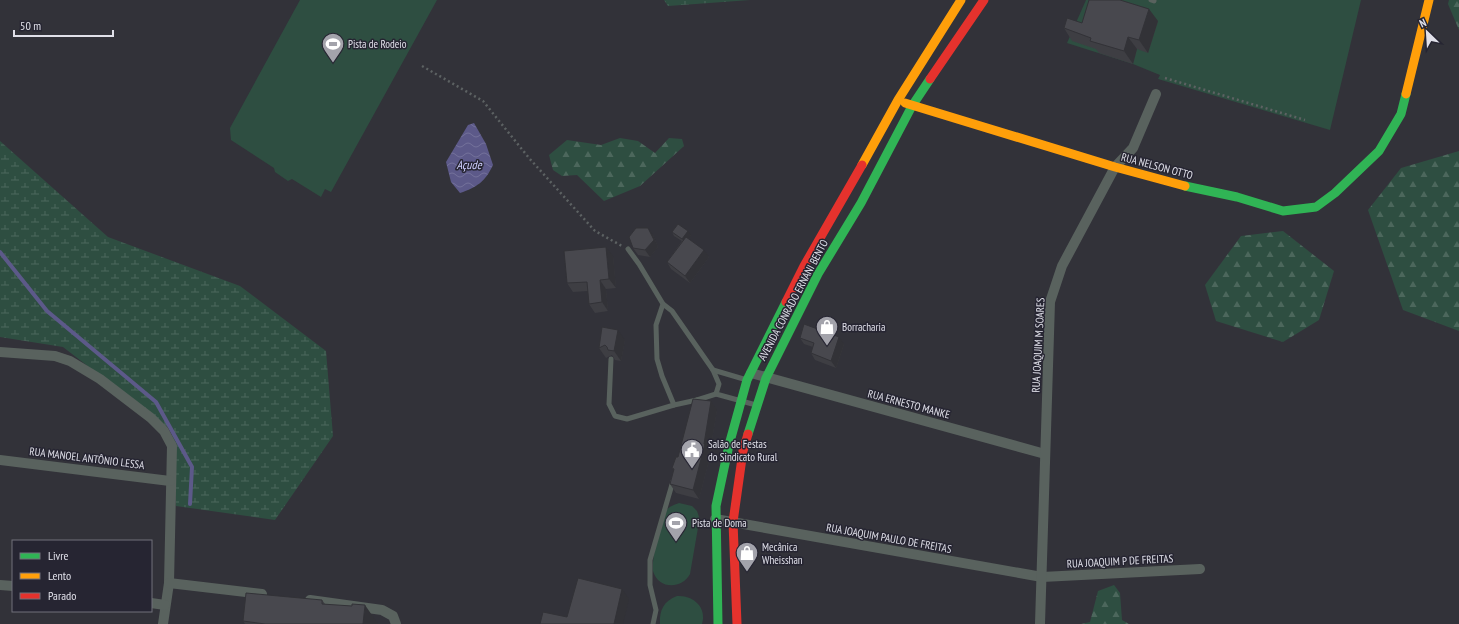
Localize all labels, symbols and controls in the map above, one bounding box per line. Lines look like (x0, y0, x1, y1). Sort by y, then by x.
scale bar (14, 12, 113, 38)
north arrow (1407, 12, 1447, 52)
text: N (1417, 15, 1428, 31)
text: 50 m (20, 18, 41, 33)
sports icon: Pista de Rodeio (320, 31, 346, 64)
place label: Pista de Rodeio (348, 37, 407, 51)
street label: RUA NELSON OTTO (1120, 150, 1194, 182)
water label: Açude (456, 157, 483, 172)
street label: AVENIDA CONRADO ERNANI BENTO (755, 237, 831, 363)
street label: RUA JOAQUIM M SOARES (1029, 297, 1047, 393)
shop icon: Borracharia (814, 314, 840, 347)
place label: Borracharia (842, 320, 885, 334)
street label: RUA ERNESTO MANKE (866, 386, 952, 422)
public building icon: Salão de Festas do Sindicato Rural (679, 437, 705, 470)
place label: Salão de Festas do Sindicato Rural (708, 437, 778, 464)
street label: RUA MANOEL ANTÔNIO LESSA (29, 444, 146, 472)
sports icon: Pista de Doma (663, 510, 689, 543)
place label: Pista de Doma (692, 516, 747, 530)
street label: RUA JOAQUIM PAULO DE FREITAS (825, 520, 953, 556)
legend (12, 540, 152, 612)
shop icon: Mecânica Wheisshan (734, 540, 760, 573)
place label: Mecânica Wheisshan (762, 540, 803, 567)
text: Livre (48, 548, 69, 563)
street label: RUA JOAQUIM P DE FREITAS (1067, 551, 1174, 571)
text: Lento (48, 568, 71, 583)
text: Parado (48, 588, 76, 603)

